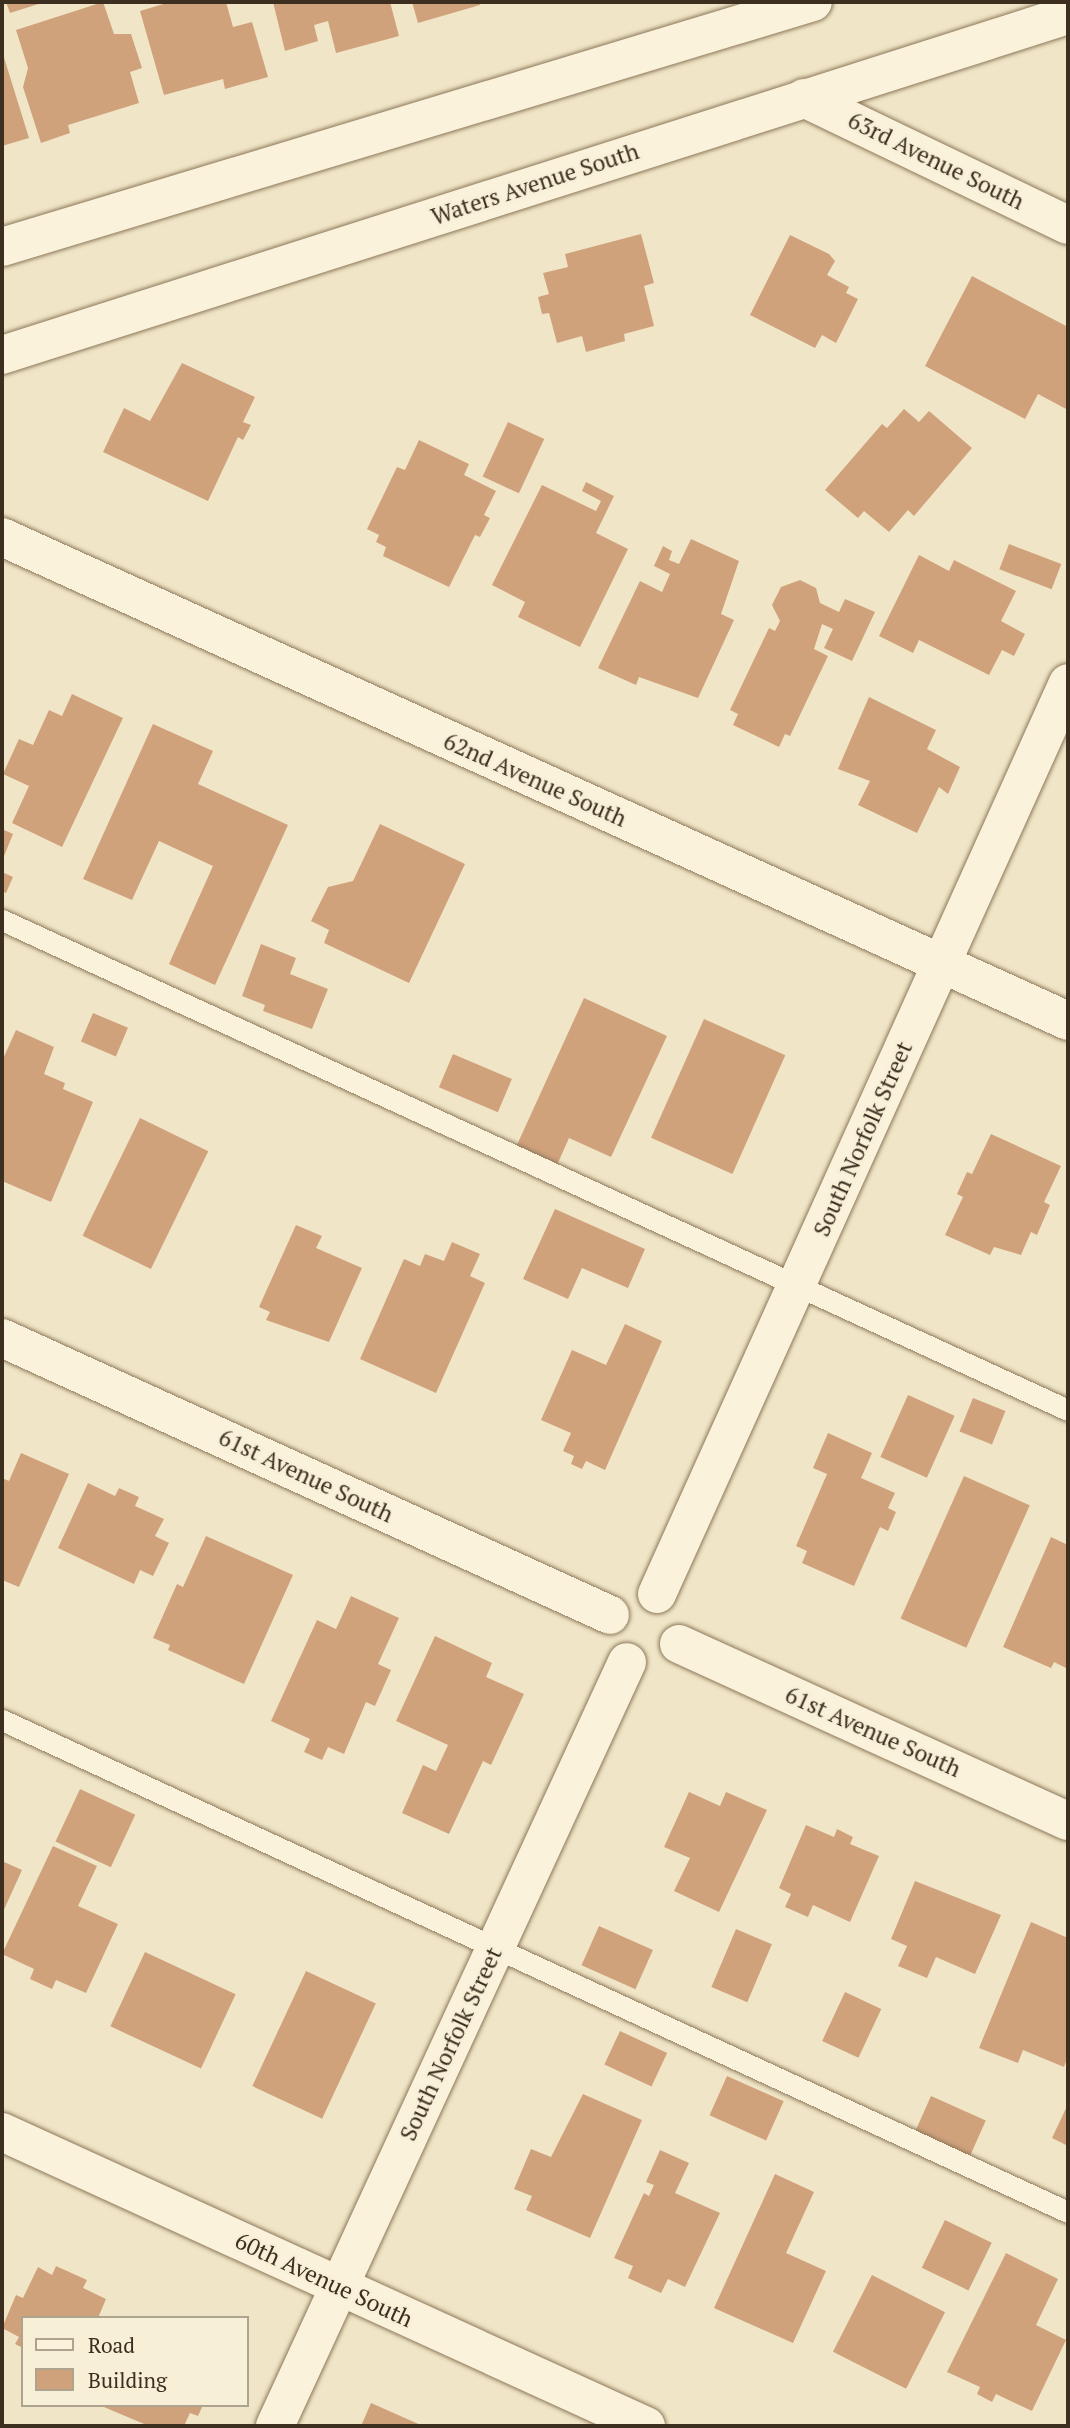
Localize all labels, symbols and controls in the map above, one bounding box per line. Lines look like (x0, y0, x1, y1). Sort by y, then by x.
street label: 63rd Avenue South (843, 106, 1029, 216)
street label: Waters Avenue South (427, 137, 643, 231)
street label: 62nd Avenue South (439, 727, 631, 833)
street label: South Norfolk Street (808, 1037, 918, 1241)
street label: 61st Avenue South (214, 1423, 398, 1529)
street label: 61st Avenue South (781, 1681, 965, 1783)
street label: South Norfolk Street (394, 1943, 508, 2145)
street label: 60th Avenue South (231, 2227, 417, 2333)
legend (21, 2316, 248, 2407)
text: Road (88, 2331, 135, 2359)
text: Building (88, 2366, 167, 2394)

